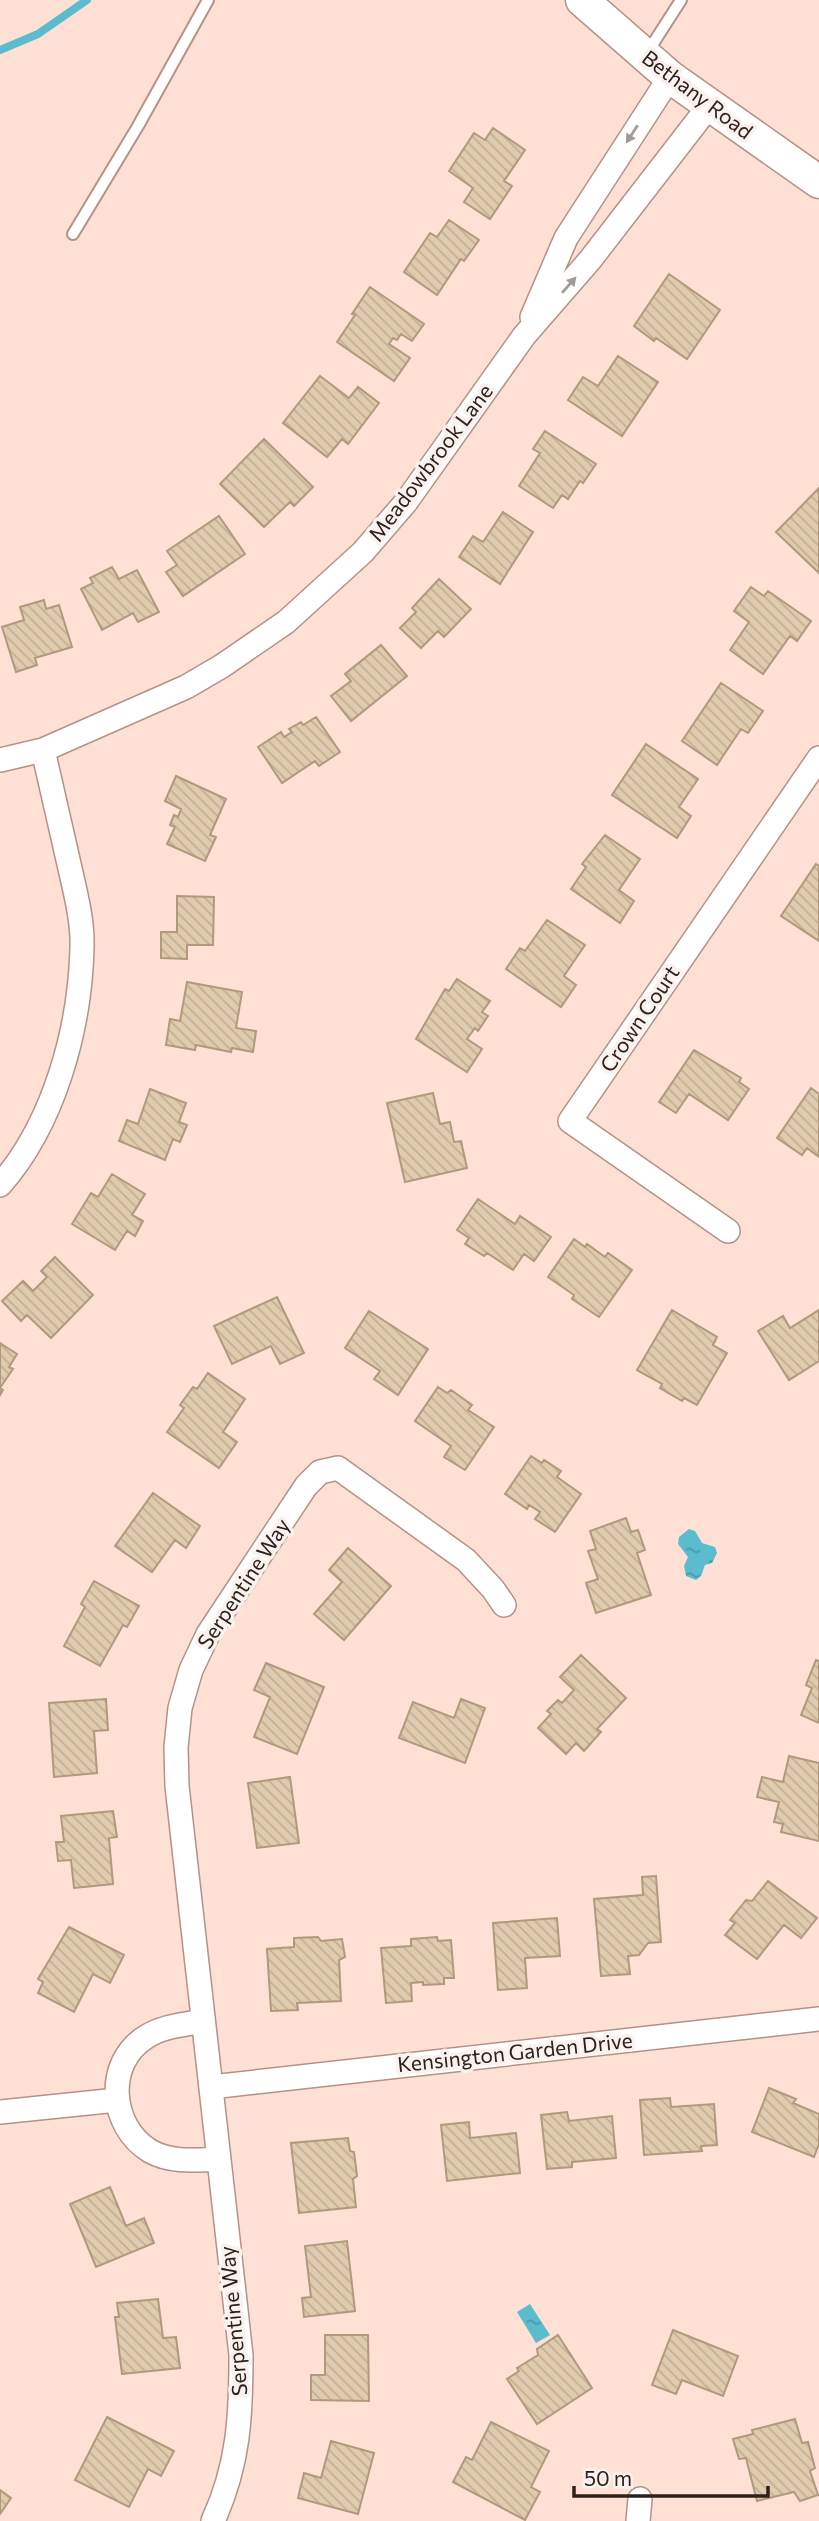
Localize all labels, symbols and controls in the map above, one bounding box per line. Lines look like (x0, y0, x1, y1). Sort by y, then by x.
street label: Bethany Road (638, 44, 758, 143)
one-way arrow (626, 125, 639, 144)
one-way arrow (561, 276, 577, 294)
street label: Meadowbrook Lane (363, 379, 497, 546)
street label: Crown Court (594, 960, 684, 1076)
street label: Serpentine Way (191, 1513, 294, 1653)
street label: Kensington Garden Drive (396, 2027, 634, 2076)
street label: Serpentine Way (213, 2245, 252, 2397)
scale bar (574, 2454, 768, 2498)
text: 50 m (584, 2465, 632, 2490)

